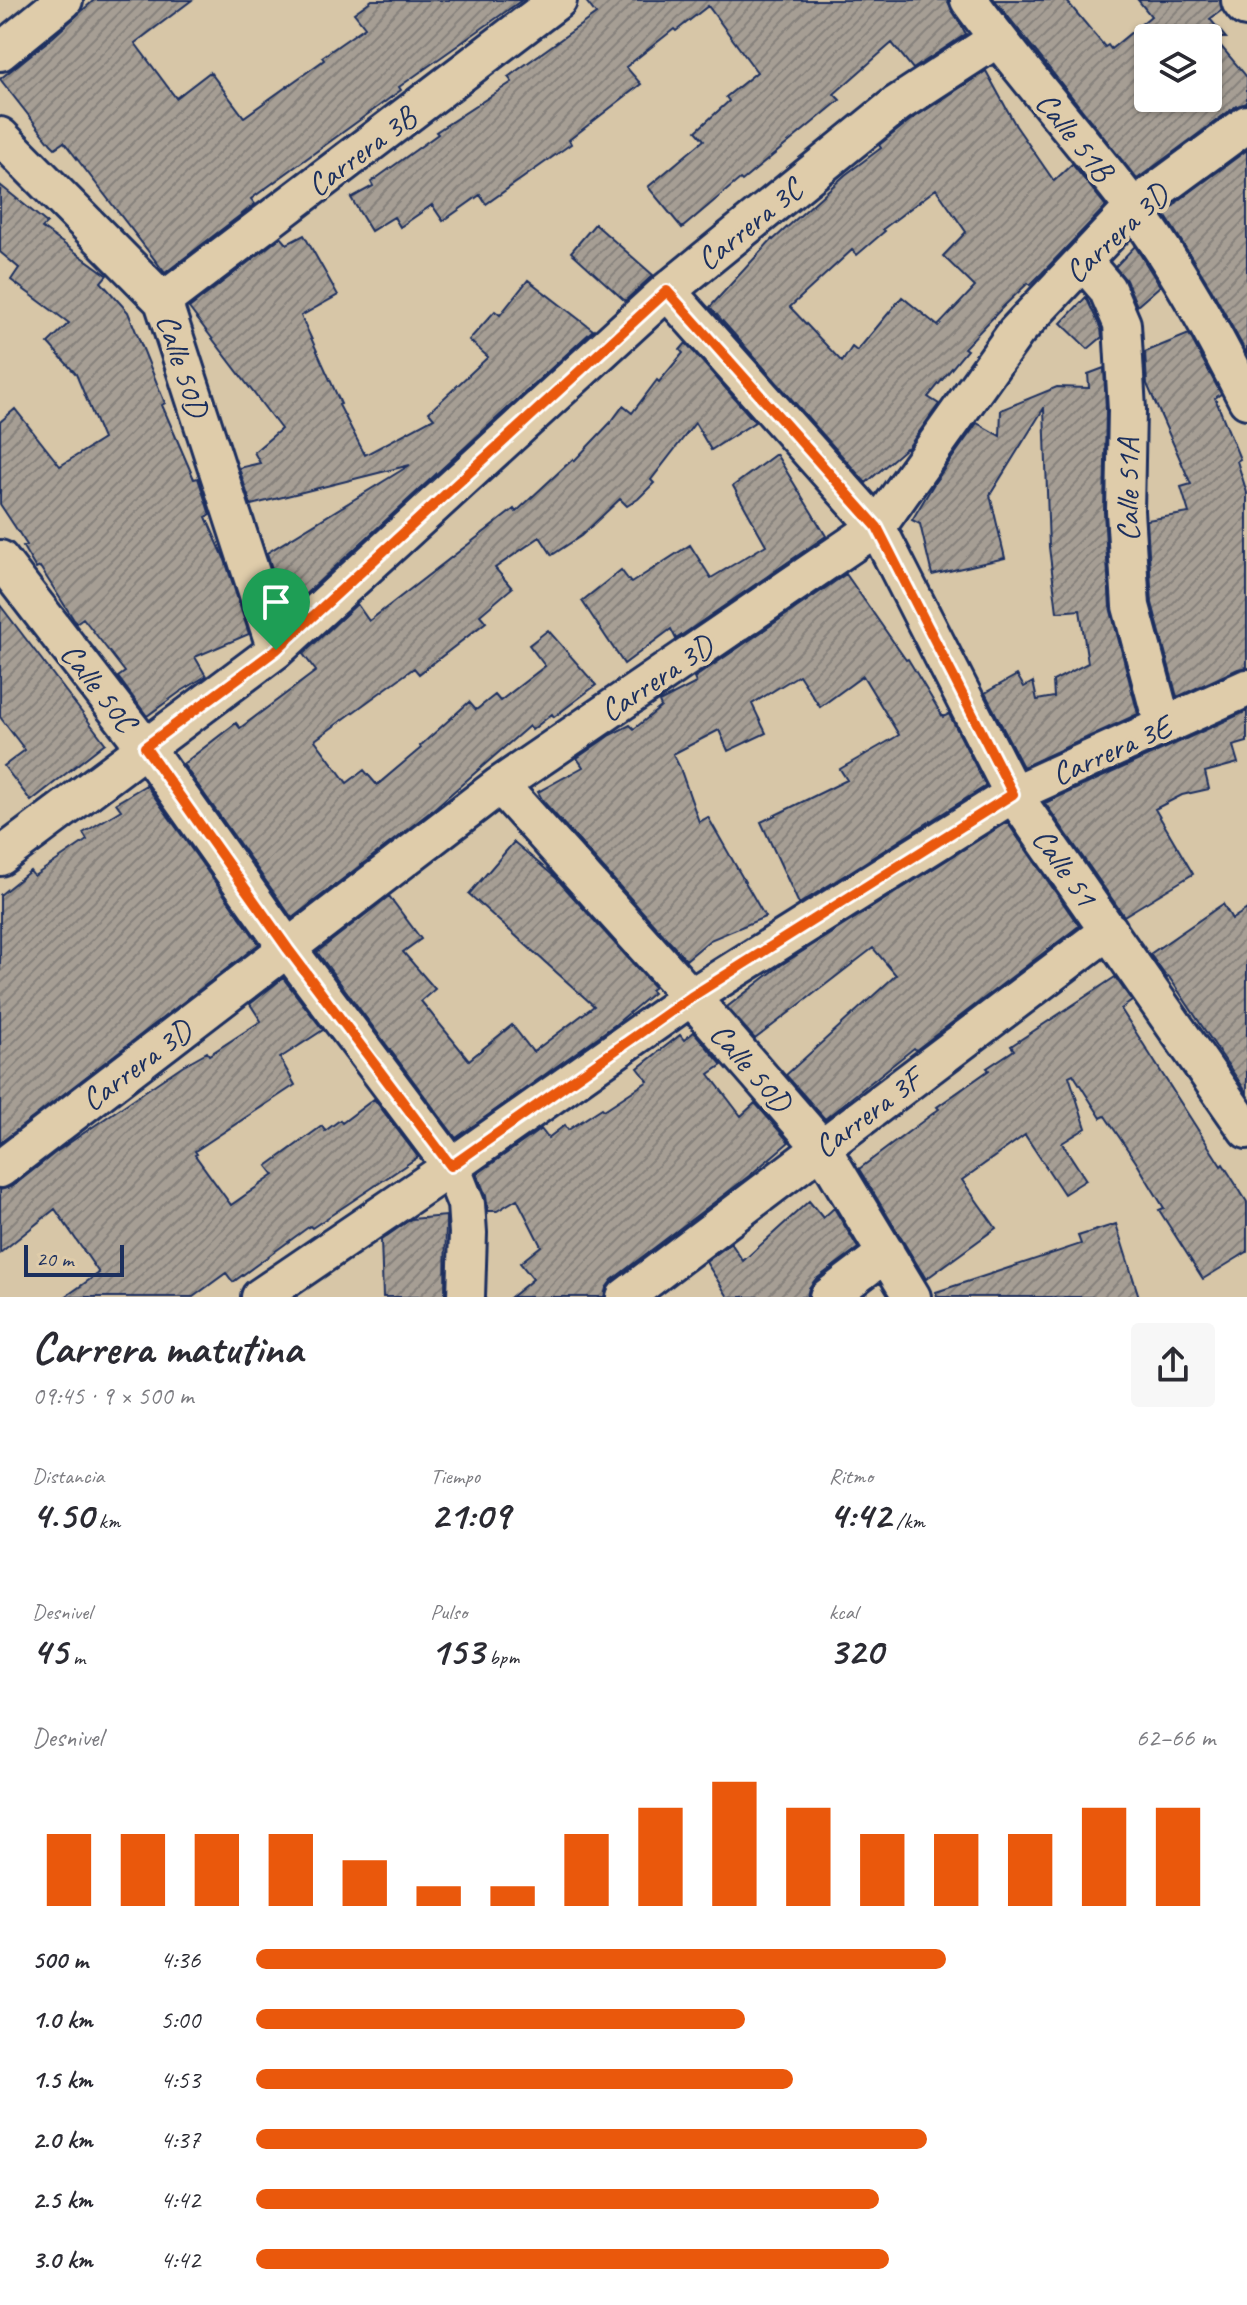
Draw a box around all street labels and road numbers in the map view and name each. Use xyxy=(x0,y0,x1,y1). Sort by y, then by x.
street label: Calle 51B xyxy=(1026,83,1125,191)
street label: Carrera 3B xyxy=(299,96,426,206)
street label: Carrera 3C xyxy=(688,167,813,279)
street label: Carrera 3D xyxy=(1056,173,1179,292)
street label: Calle 50D xyxy=(147,309,219,424)
street label: Calle 51A xyxy=(1107,437,1148,541)
street label: Carrera 3D xyxy=(592,624,723,731)
street label: Calle 50C xyxy=(51,635,148,742)
street label: Carrera 3E xyxy=(1045,704,1181,795)
street label: Calle 51 xyxy=(1023,820,1107,916)
street label: Carrera 3D xyxy=(73,1009,202,1120)
street label: Calle 50D xyxy=(701,1014,802,1122)
street label: Carrera 3F xyxy=(806,1056,934,1167)

